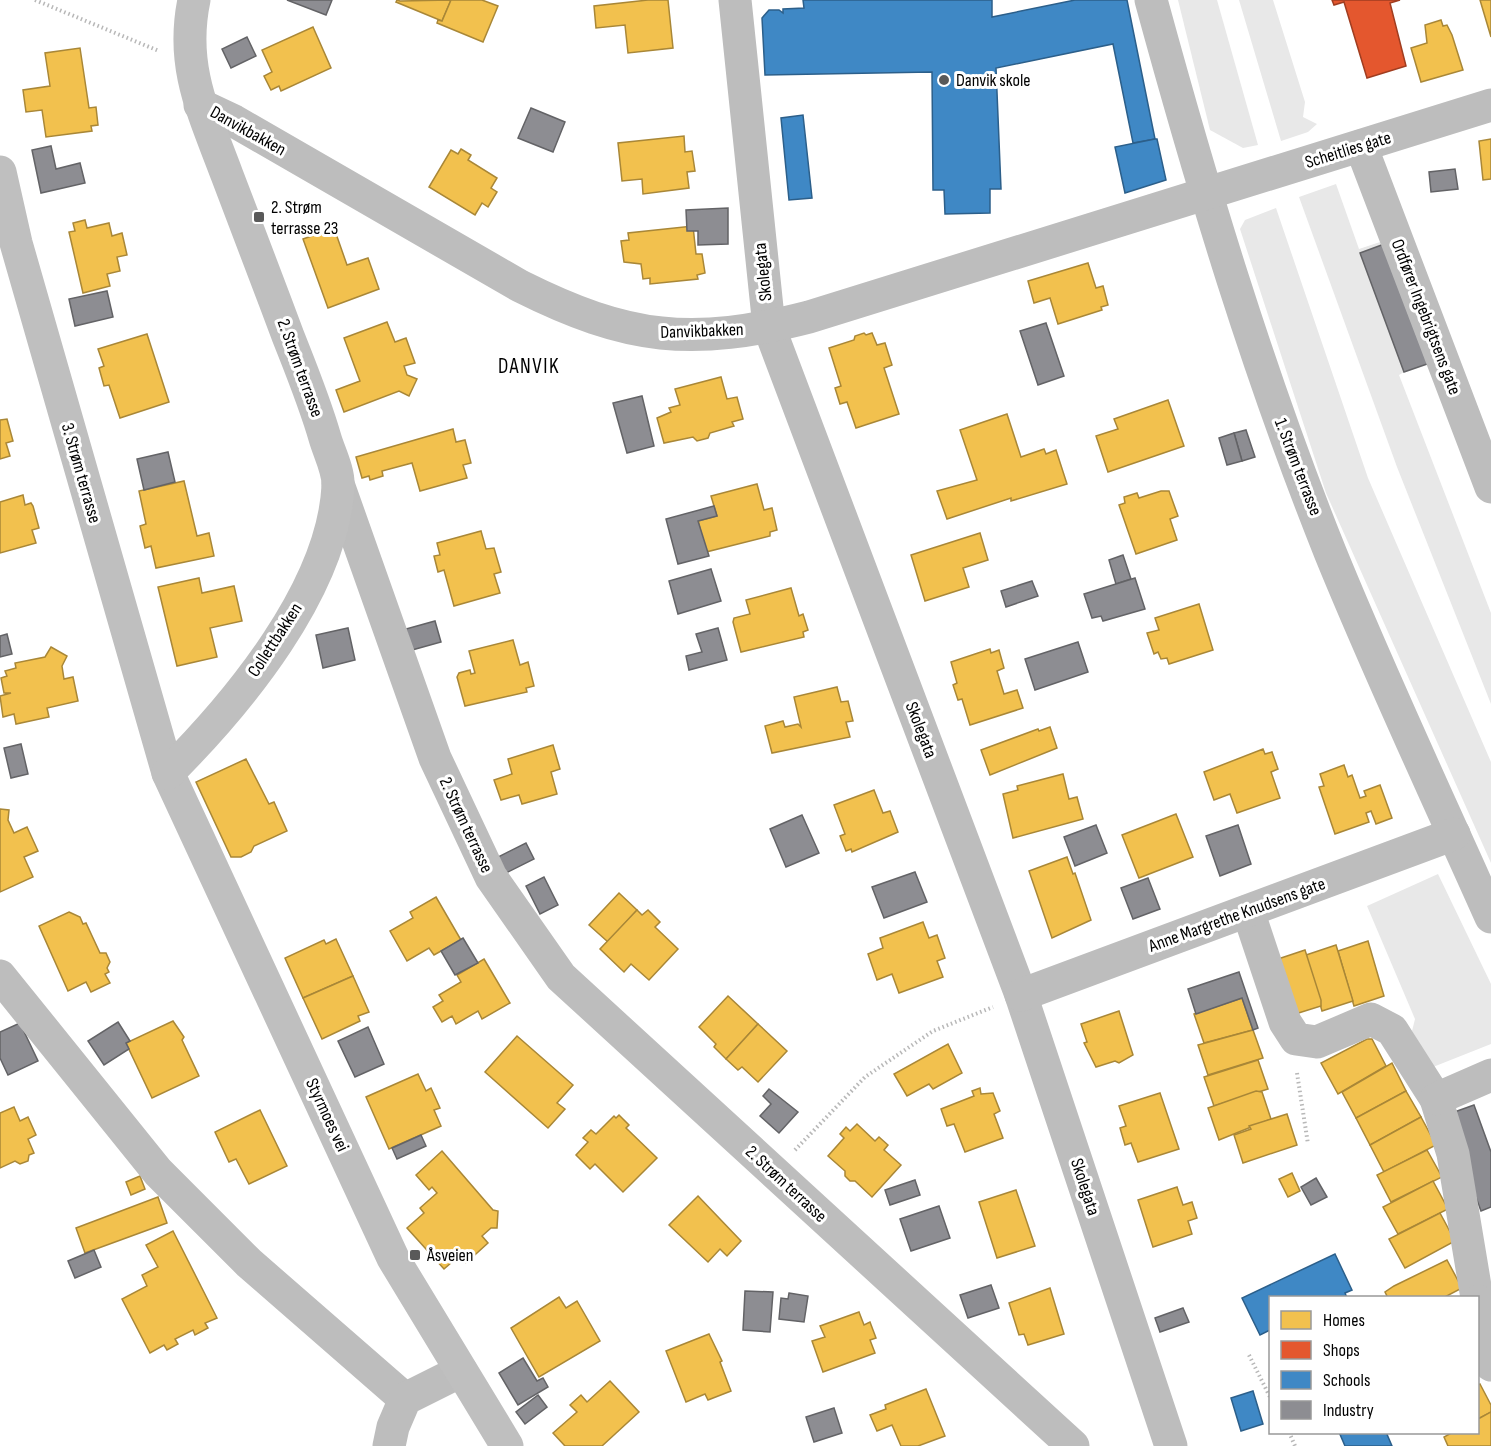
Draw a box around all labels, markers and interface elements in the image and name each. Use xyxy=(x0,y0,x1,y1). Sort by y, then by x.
place label: Danvik skole xyxy=(956,70,1030,91)
marker: Danvik skole xyxy=(937,73,951,87)
street label: Danvikbakken xyxy=(206,102,290,160)
street label: Scheitlies gate xyxy=(1302,127,1394,173)
place label: 2. Strøm terrasse 23 xyxy=(271,197,338,239)
marker: 2. Strøm terrasse 23 xyxy=(252,210,266,224)
street label: Ordfører Ingebrigtsens gate xyxy=(1387,236,1465,398)
street label: Skolegata xyxy=(749,242,777,302)
street label: 2. Strøm terrasse xyxy=(273,316,327,420)
street label: Danvikbakken xyxy=(660,319,744,343)
district label: DANVIK xyxy=(498,354,560,379)
street label: 1. Strøm terrasse xyxy=(1270,415,1326,519)
street label: 3. Strøm terrasse xyxy=(57,421,105,525)
street label: Collettbakken xyxy=(243,599,307,681)
street label: Skolegata xyxy=(901,699,941,761)
street label: 2. Strøm terrasse xyxy=(435,774,497,876)
street label: Anne Margrethe Knudsens gate xyxy=(1145,873,1328,957)
street label: Styrmoes vei xyxy=(301,1075,353,1155)
street label: 2. Strøm terrasse xyxy=(741,1141,831,1227)
street label: Skolegata xyxy=(1066,1156,1104,1218)
place label: Åsveien xyxy=(426,1245,474,1266)
marker: Åsveien xyxy=(408,1248,422,1262)
legend xyxy=(1269,1296,1479,1434)
text: Homes xyxy=(1323,1310,1365,1331)
text: Shops xyxy=(1323,1340,1360,1361)
text: Schools xyxy=(1323,1370,1370,1391)
text: Industry xyxy=(1323,1400,1374,1421)

